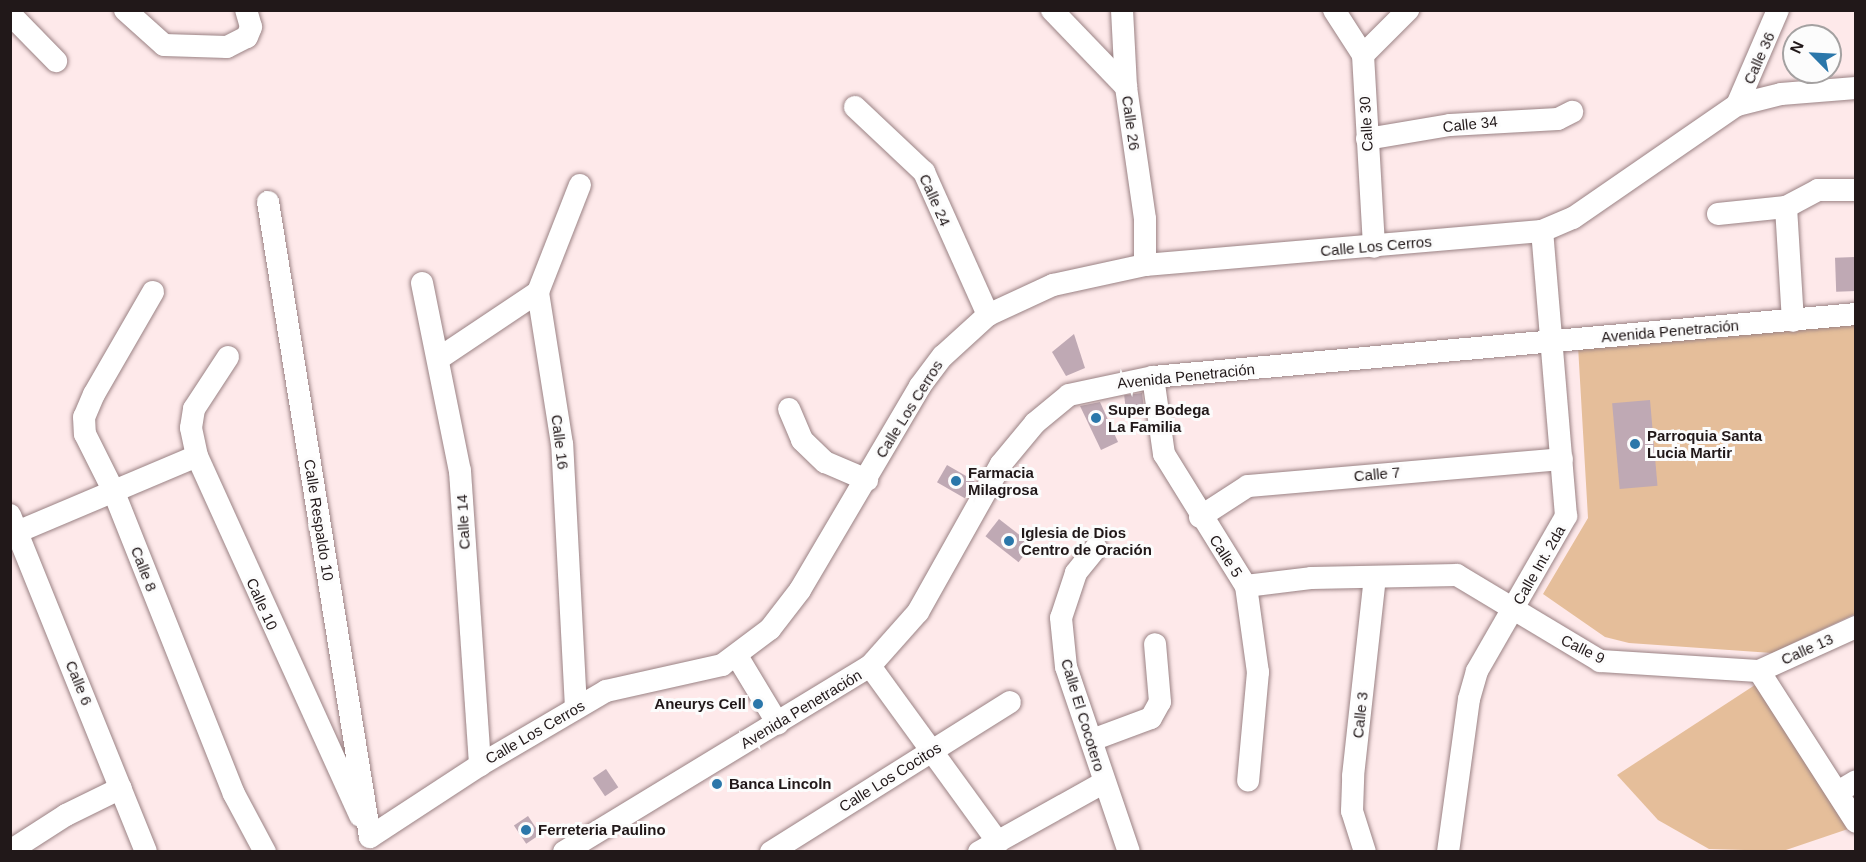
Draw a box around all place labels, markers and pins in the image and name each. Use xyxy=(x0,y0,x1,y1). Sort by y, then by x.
place label: Super Bodega La Familia xyxy=(1108,400,1210,435)
marker: Super Bodega La Familia xyxy=(1089,411,1103,425)
place label: Parroquia Santa Lucia Martir xyxy=(1647,426,1762,461)
marker: Parroquia Santa Lucia Martir xyxy=(1628,437,1642,451)
place label: Farmacia Milagrosa xyxy=(968,463,1038,498)
marker: Farmacia Milagrosa xyxy=(949,474,963,488)
place label: Iglesia de Dios Centro de Oración xyxy=(1021,523,1152,558)
marker: Iglesia de Dios Centro de Oración xyxy=(1002,534,1016,548)
place label: Aneurys Cell xyxy=(654,695,746,713)
marker: Aneurys Cell xyxy=(751,697,765,711)
place label: Banca Lincoln xyxy=(729,775,832,793)
marker: Banca Lincoln xyxy=(710,777,724,791)
place label: Ferreteria Paulino xyxy=(538,821,666,839)
marker: Ferreteria Paulino xyxy=(519,823,533,837)

